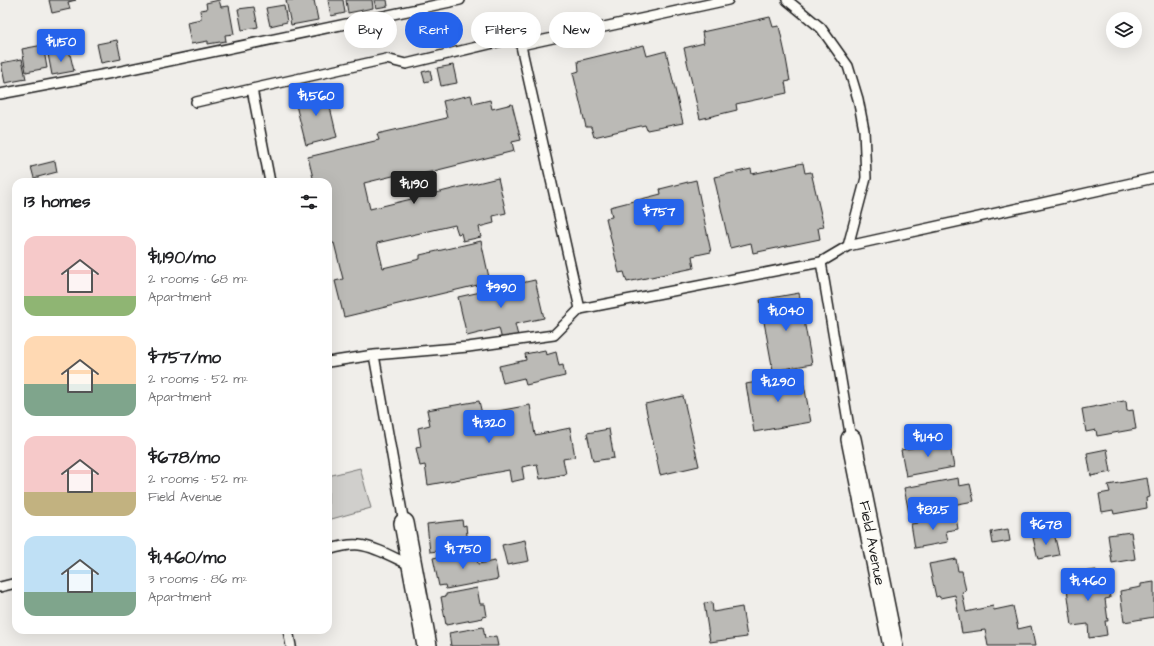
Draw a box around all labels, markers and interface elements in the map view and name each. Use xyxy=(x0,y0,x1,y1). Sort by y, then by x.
chip: Buy xyxy=(344,12,397,48)
chip: Rent xyxy=(405,12,463,48)
chip: Filters xyxy=(471,12,541,48)
chip: New xyxy=(549,12,605,48)
map controls xyxy=(1106,12,1142,48)
button: layers xyxy=(1106,12,1142,48)
pin: $1,150 xyxy=(28,29,94,63)
text: $1,150 xyxy=(46,33,76,51)
pin: $1,560 xyxy=(283,83,349,117)
text: $1,560 xyxy=(298,87,334,105)
pin: $1,190 xyxy=(381,171,447,205)
text: $1,190 xyxy=(400,175,428,193)
text: 13 homes xyxy=(24,190,91,214)
icon: filters xyxy=(298,191,320,213)
pin: $757 xyxy=(635,199,683,233)
text: $757 xyxy=(643,203,675,221)
text: $1,190/mo xyxy=(148,246,216,270)
icon: home xyxy=(56,252,104,300)
text: 2 rooms · 68 m² xyxy=(148,270,248,288)
pin: $990 xyxy=(477,275,525,309)
text: $990 xyxy=(486,279,516,297)
text: Apartment xyxy=(148,288,212,306)
pin: $1,040 xyxy=(753,298,819,332)
text: $1,040 xyxy=(768,302,804,320)
text: $757/mo xyxy=(148,346,221,370)
icon: home xyxy=(56,352,104,400)
pin: $1,290 xyxy=(745,369,811,403)
text: 2 rooms · 52 m² xyxy=(148,370,248,388)
text: $1,290 xyxy=(761,373,795,391)
text: Apartment xyxy=(148,388,212,406)
pin: $1,320 xyxy=(456,410,522,444)
text: $1,320 xyxy=(472,414,506,432)
pin: $1,140 xyxy=(895,424,961,458)
text: $1,140 xyxy=(913,428,943,446)
text: $678/mo xyxy=(148,446,220,470)
icon: home xyxy=(56,452,104,500)
text: 2 rooms · 52 m² xyxy=(148,470,248,488)
text: Field Avenue xyxy=(148,488,222,506)
pin: $825 xyxy=(909,497,957,531)
street label: Field Avenue xyxy=(854,499,890,587)
text: $825 xyxy=(917,501,949,519)
pin: $678 xyxy=(1022,512,1070,546)
text: $678 xyxy=(1030,516,1062,534)
pin: $1,750 xyxy=(430,536,496,570)
text: $1,750 xyxy=(445,540,481,558)
text: $1,460/mo xyxy=(148,546,226,570)
icon: home xyxy=(56,552,104,600)
pin: $1,460 xyxy=(1055,568,1121,602)
text: 3 rooms · 86 m² xyxy=(148,570,247,588)
text: $1,460 xyxy=(1070,572,1106,590)
text: Apartment xyxy=(148,588,212,606)

